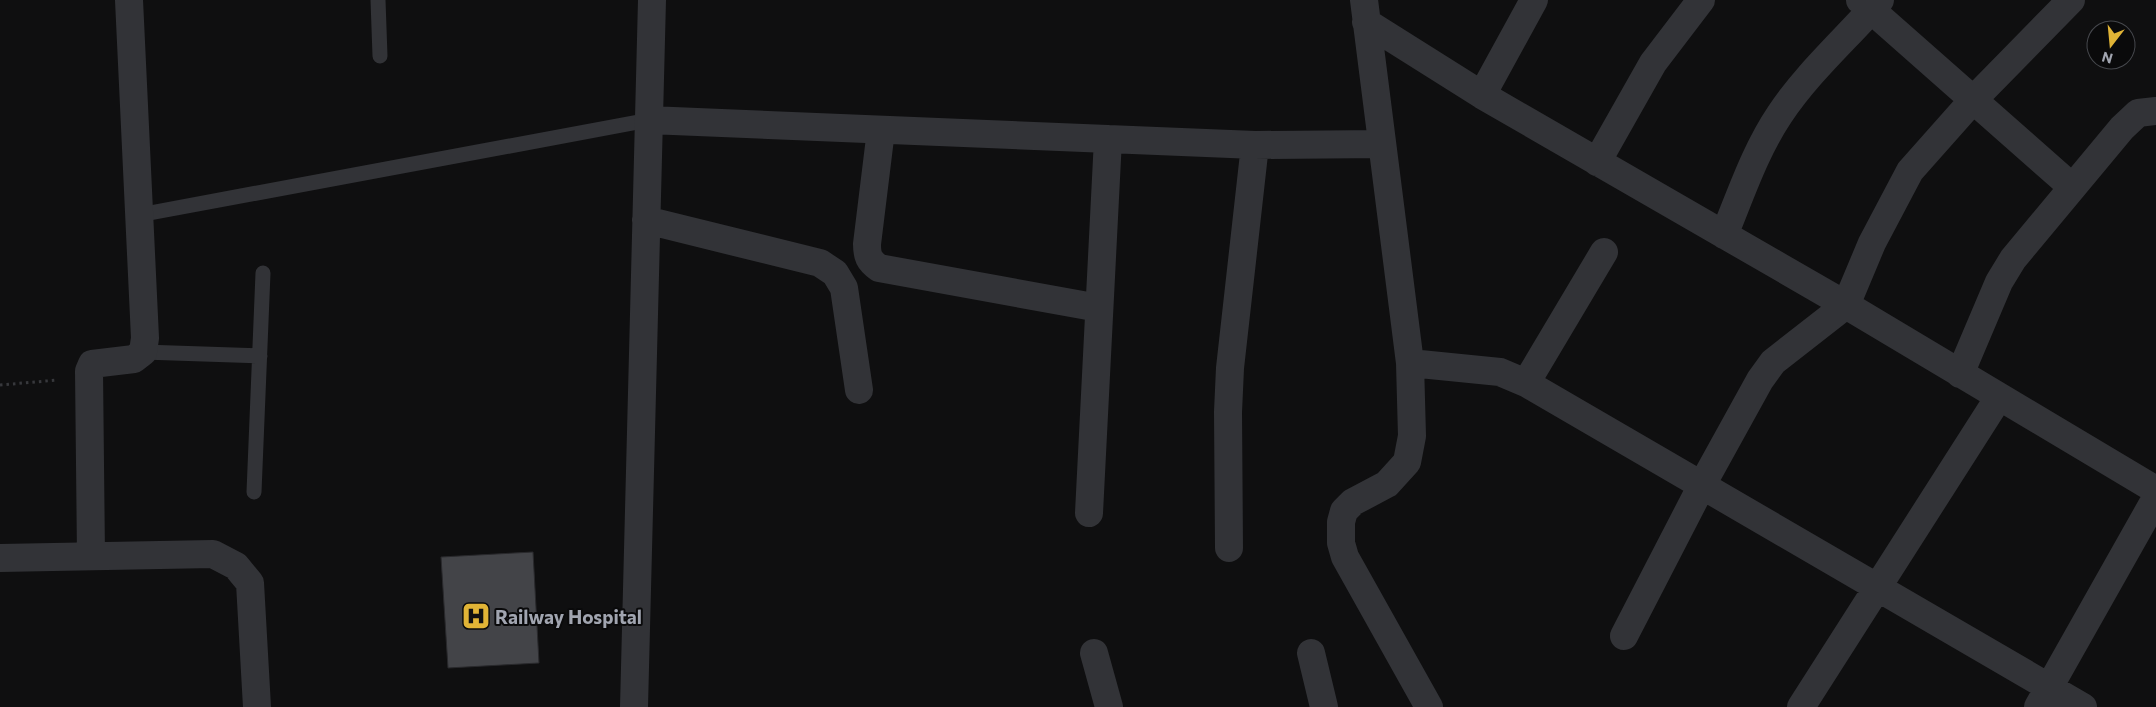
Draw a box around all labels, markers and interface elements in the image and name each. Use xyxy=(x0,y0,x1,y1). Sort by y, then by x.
north arrow xyxy=(2086,20,2136,70)
text: N xyxy=(2100,48,2115,68)
hospital icon: Railway Hospital xyxy=(461,601,491,631)
place label: Railway Hospital xyxy=(495,605,642,628)

